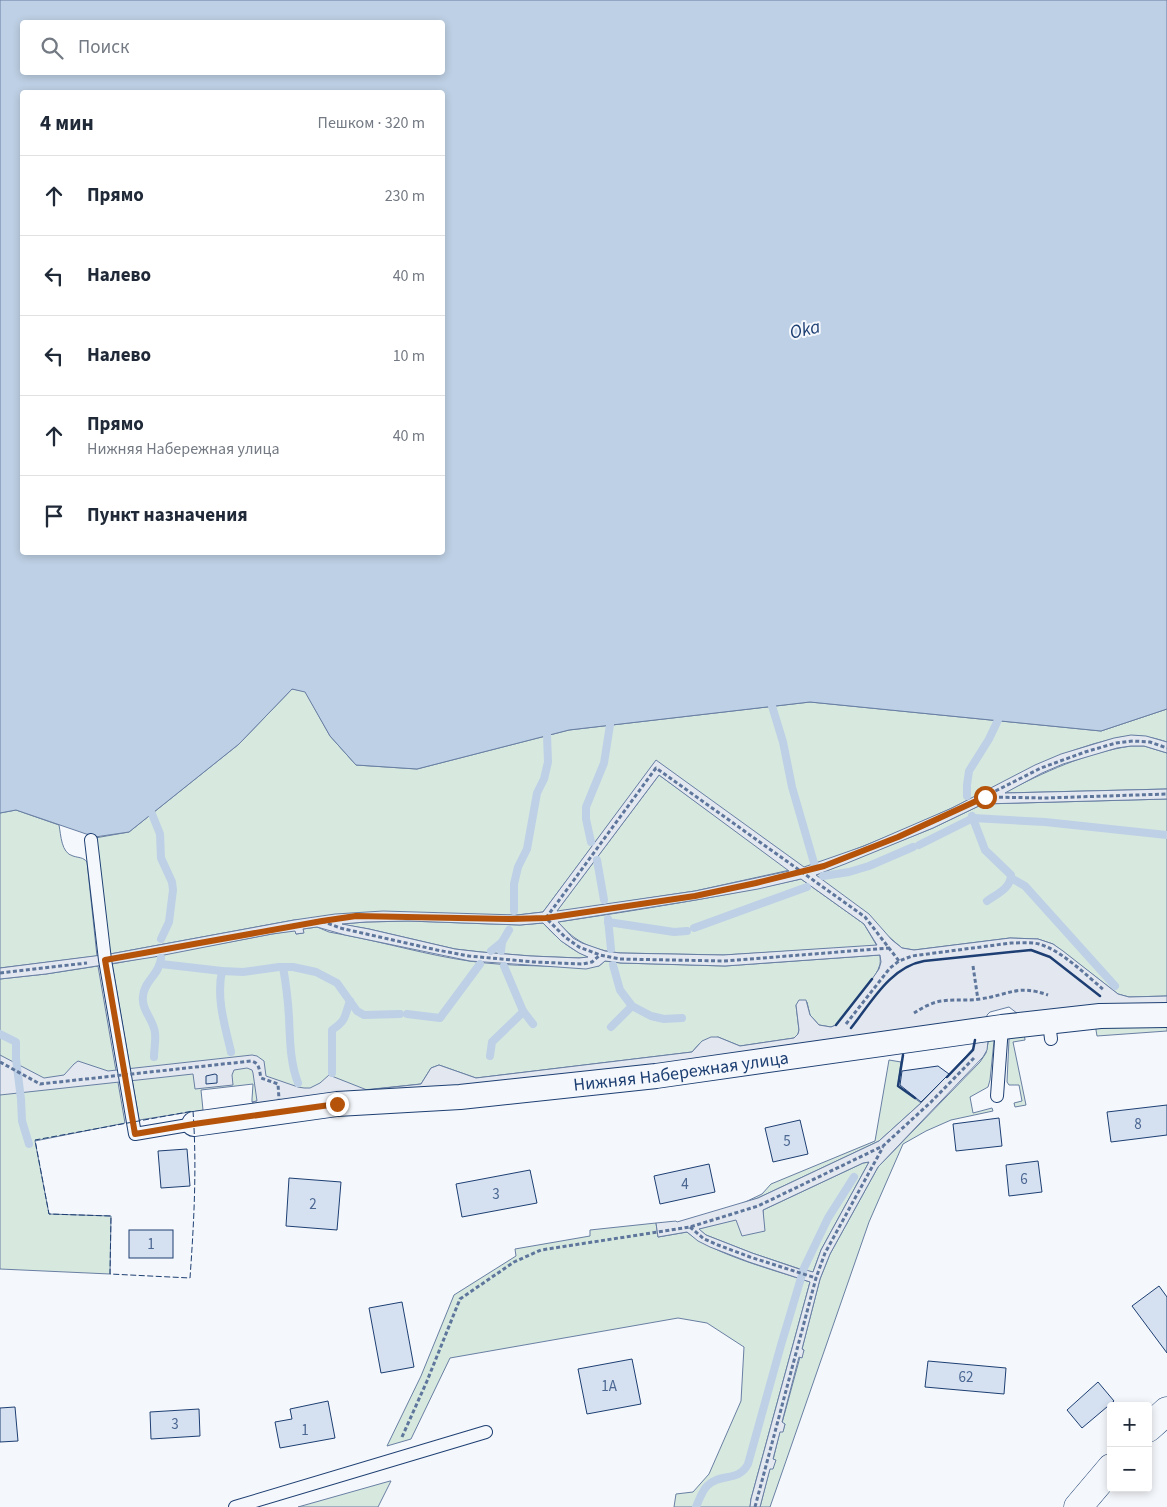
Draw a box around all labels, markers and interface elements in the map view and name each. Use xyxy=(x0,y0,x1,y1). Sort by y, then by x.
search box xyxy=(20,20,445,75)
icon: search xyxy=(38,34,66,62)
text: Поиск xyxy=(78,34,129,61)
text: 4 мин xyxy=(40,108,94,138)
text: Пешком · 320 m xyxy=(318,112,425,134)
icon: ahead xyxy=(40,182,68,210)
text: Прямо xyxy=(87,182,144,209)
text: 230 m xyxy=(385,185,425,207)
icon: left xyxy=(40,262,68,290)
text: Налево xyxy=(87,262,151,289)
text: 40 m xyxy=(393,265,425,287)
water label: Oka xyxy=(787,313,823,347)
icon: left xyxy=(40,342,68,370)
text: Налево xyxy=(87,342,151,369)
text: 10 m xyxy=(393,345,425,367)
text: Прямо xyxy=(87,411,144,438)
icon: ahead xyxy=(40,422,68,450)
text: 40 m xyxy=(393,425,425,447)
text: Нижняя Набережная улица xyxy=(87,438,280,460)
icon: arrive xyxy=(40,502,68,530)
text: Пункт назначения xyxy=(87,502,248,529)
route start xyxy=(974,786,997,809)
street label: Нижняя Набережная улица xyxy=(572,1045,790,1097)
route end xyxy=(326,1093,349,1116)
house number: 8 xyxy=(1134,1114,1142,1135)
house number: 5 xyxy=(783,1131,791,1152)
house number: 6 xyxy=(1020,1169,1028,1190)
house number: 4 xyxy=(681,1174,689,1195)
house number: 3 xyxy=(492,1184,500,1205)
house number: 2 xyxy=(309,1194,317,1215)
house number: 1 xyxy=(147,1234,155,1255)
house number: 62 xyxy=(959,1367,973,1388)
house number: 1А xyxy=(601,1376,618,1397)
map controls xyxy=(1107,1402,1152,1492)
button: + xyxy=(1107,1402,1152,1447)
house number: 3 xyxy=(171,1414,179,1435)
house number: 1 xyxy=(301,1420,309,1441)
button: − xyxy=(1107,1447,1152,1492)

